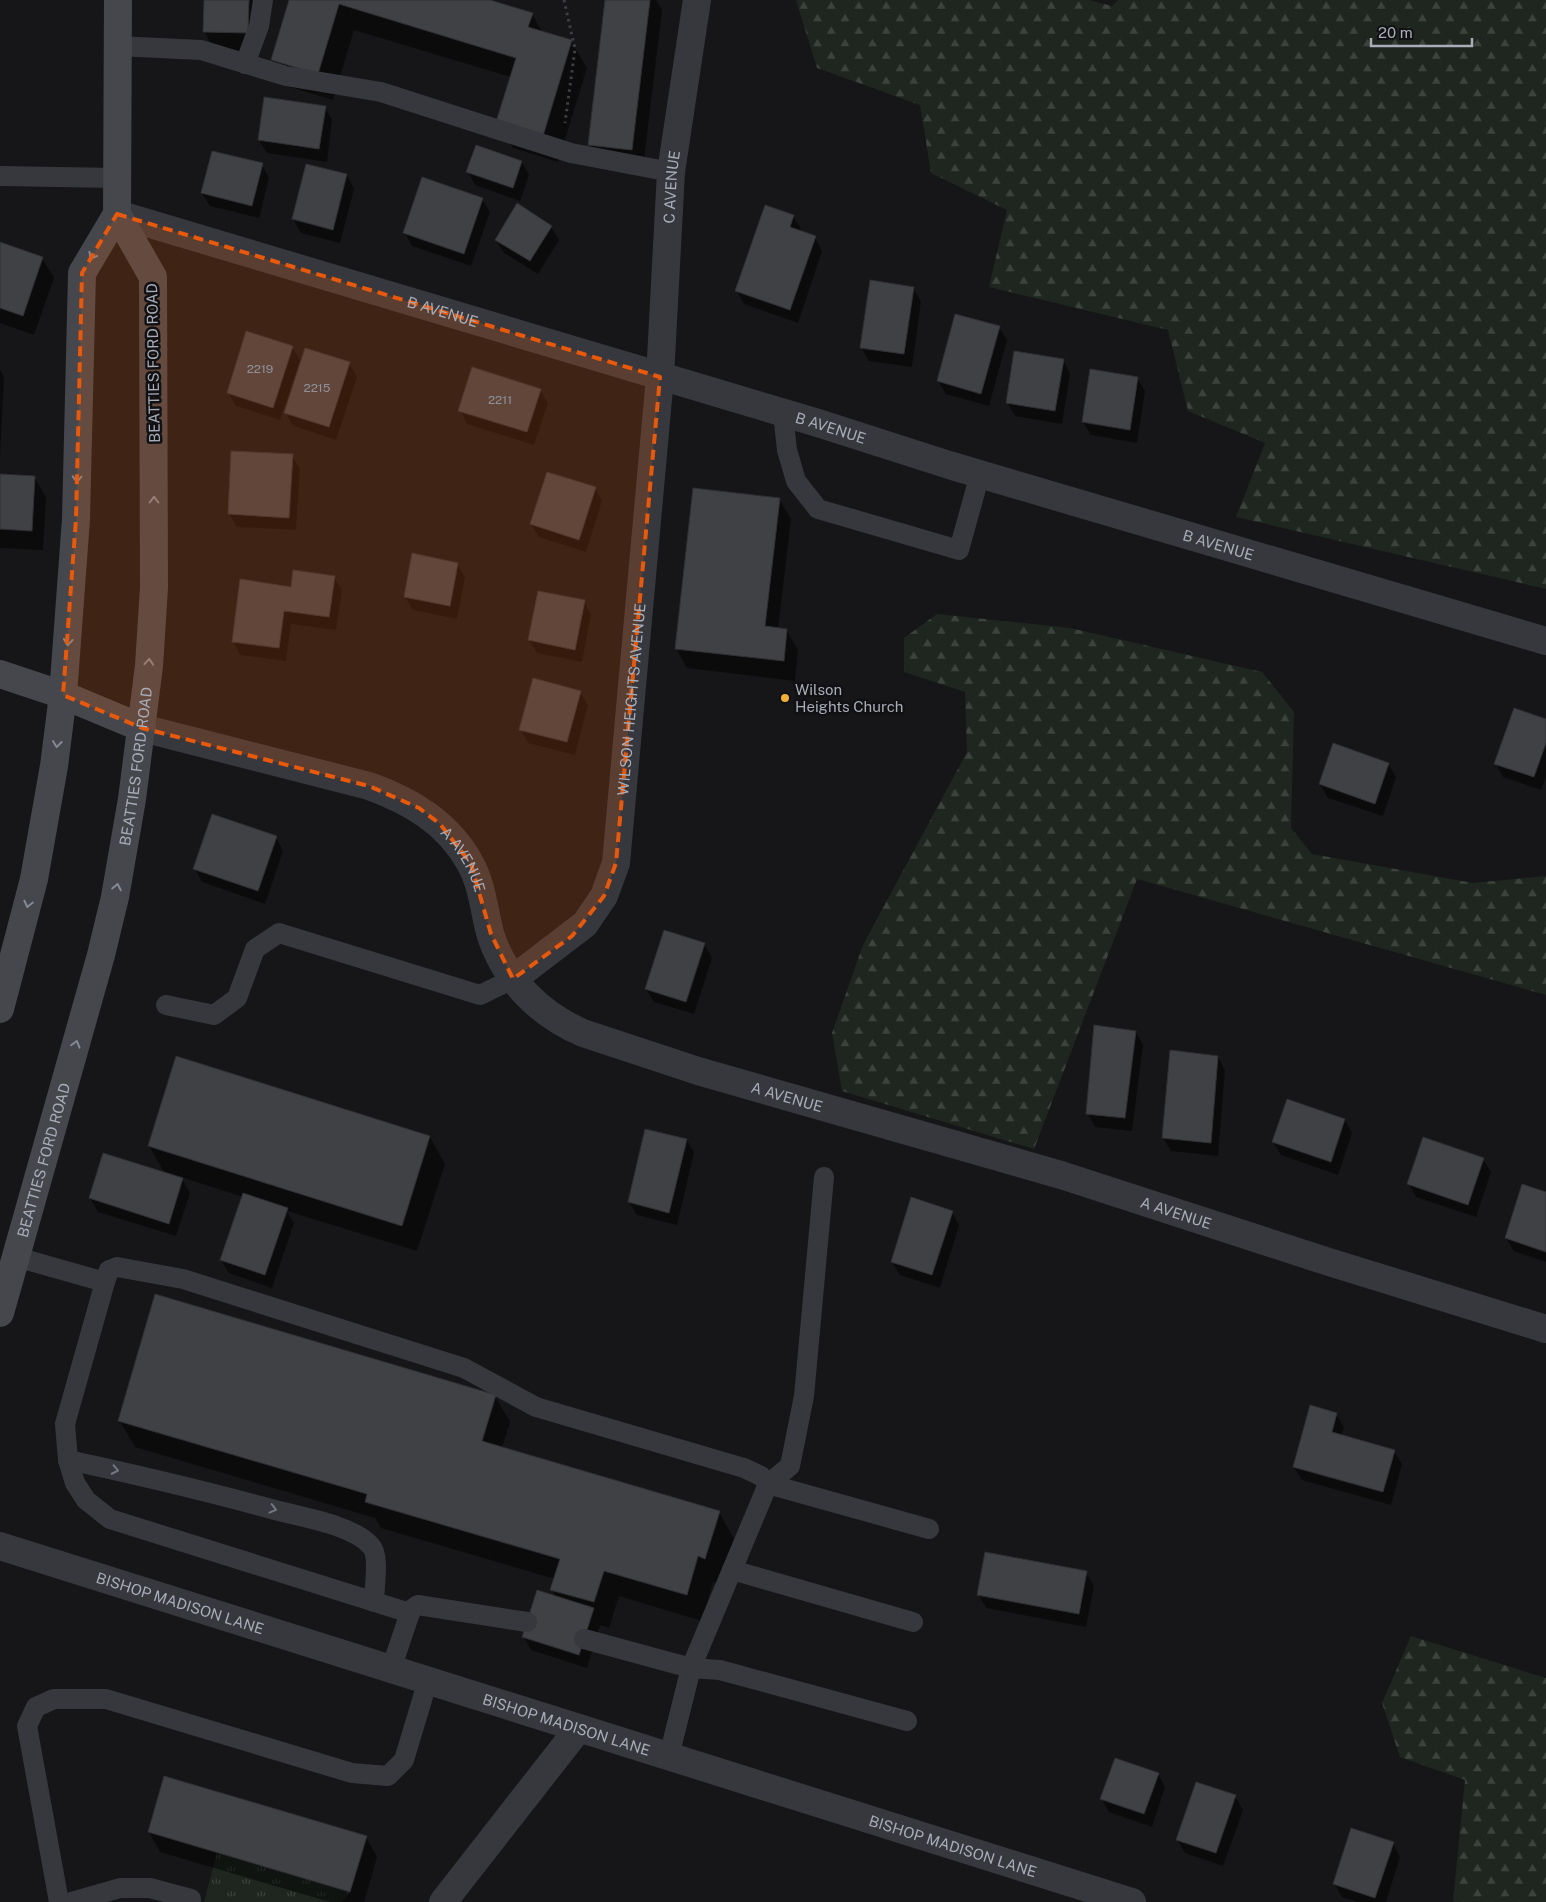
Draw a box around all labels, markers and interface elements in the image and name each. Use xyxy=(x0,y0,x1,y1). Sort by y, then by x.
scale bar xyxy=(1371,15,1472,47)
text: 20 m xyxy=(1378,24,1413,41)
street label: C AVENUE xyxy=(660,149,683,224)
one-way arrow xyxy=(88,250,98,259)
street label: BEATTIES FORD ROAD xyxy=(143,283,163,443)
street label: B AVENUE xyxy=(405,293,480,330)
house number: 2219 xyxy=(247,362,273,376)
house number: 2215 xyxy=(304,381,331,395)
house number: 2211 xyxy=(488,393,512,407)
street label: B AVENUE xyxy=(793,408,868,446)
one-way arrow xyxy=(71,476,82,484)
one-way arrow xyxy=(149,495,159,503)
street label: B AVENUE xyxy=(1181,526,1256,563)
street label: WILSON HEIGHTS AVENUE xyxy=(614,602,648,796)
one-way arrow xyxy=(63,638,74,646)
one-way arrow xyxy=(143,658,154,666)
place label: Wilson Heights Church xyxy=(795,681,903,715)
street label: BEATTIES FORD ROAD xyxy=(116,686,155,847)
marker: Wilson Heights Church xyxy=(779,692,791,704)
one-way arrow xyxy=(52,740,63,748)
street label: A AVENUE xyxy=(438,823,489,894)
one-way arrow xyxy=(111,882,121,891)
one-way arrow xyxy=(23,899,34,908)
one-way arrow xyxy=(70,1040,80,1049)
street label: A AVENUE xyxy=(749,1078,825,1115)
street label: BEATTIES FORD ROAD xyxy=(13,1081,73,1239)
street label: A AVENUE xyxy=(1138,1193,1214,1232)
one-way arrow xyxy=(111,1464,120,1475)
one-way arrow xyxy=(269,1504,277,1514)
street label: BISHOP MADISON LANE xyxy=(94,1568,266,1637)
street label: BISHOP MADISON LANE xyxy=(481,1690,653,1759)
street label: BISHOP MADISON LANE xyxy=(867,1811,1039,1880)

